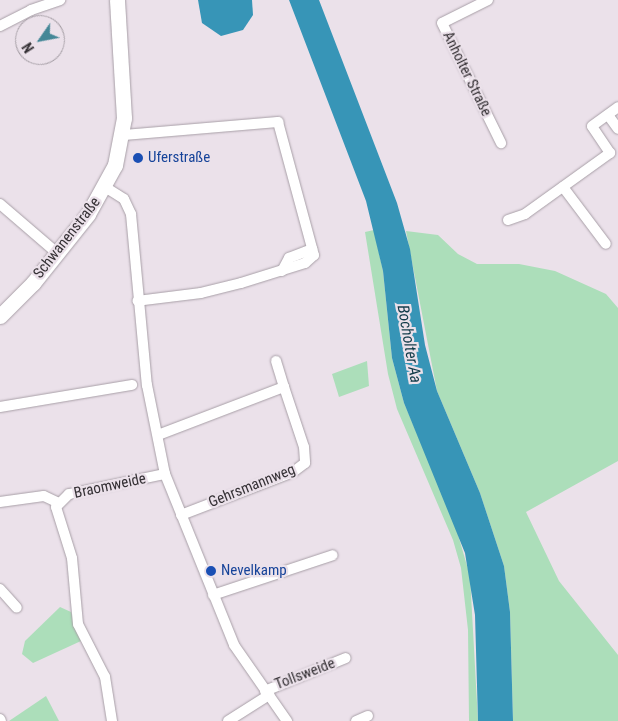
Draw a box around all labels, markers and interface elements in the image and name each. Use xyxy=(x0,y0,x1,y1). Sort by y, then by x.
north arrow xyxy=(15,15,65,65)
street label: Anholter Straße xyxy=(439,29,495,119)
text: N xyxy=(19,40,37,56)
place label: Uferstraße xyxy=(148,149,210,167)
marker: Uferstraße xyxy=(132,152,144,164)
street label: Schwanenstraße xyxy=(30,194,104,282)
water label: Bocholter Aa xyxy=(393,303,425,385)
street label: Gehrsmannweg xyxy=(206,460,298,512)
street label: Braomweide xyxy=(72,470,148,502)
place label: Nevelkamp xyxy=(221,562,287,580)
marker: Nevelkamp xyxy=(205,565,217,577)
street label: Tollsweide xyxy=(272,654,338,694)

